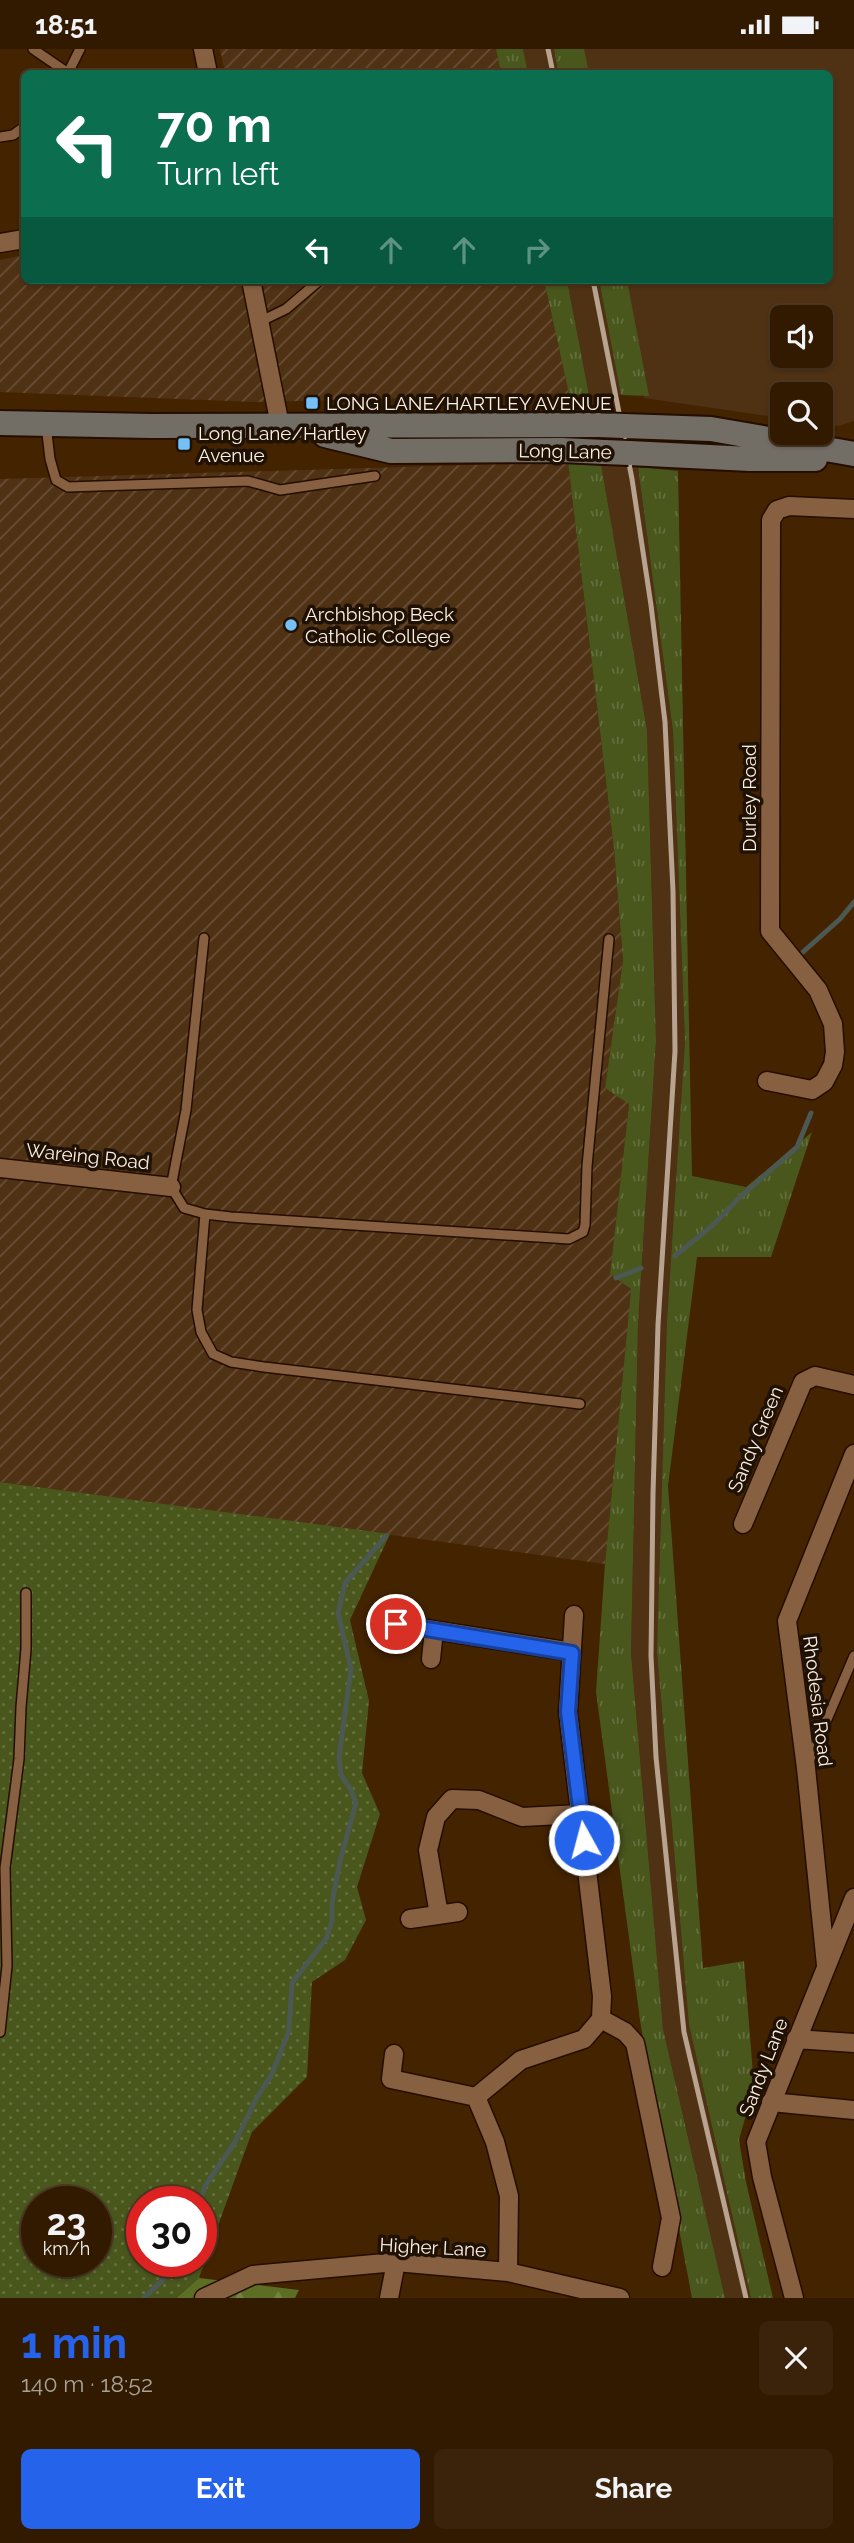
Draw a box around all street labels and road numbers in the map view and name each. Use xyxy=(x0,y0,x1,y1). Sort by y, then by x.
street label: Long Lane xyxy=(518,439,612,463)
street label: Durley Road xyxy=(738,744,760,852)
street label: Wareing Road xyxy=(25,1139,151,1173)
street label: Sandy Green xyxy=(723,1383,787,1495)
street label: Rhodesia Road xyxy=(799,1634,837,1768)
street label: Sandy Lane xyxy=(734,2015,792,2119)
street label: Higher Lane xyxy=(379,2233,487,2261)

